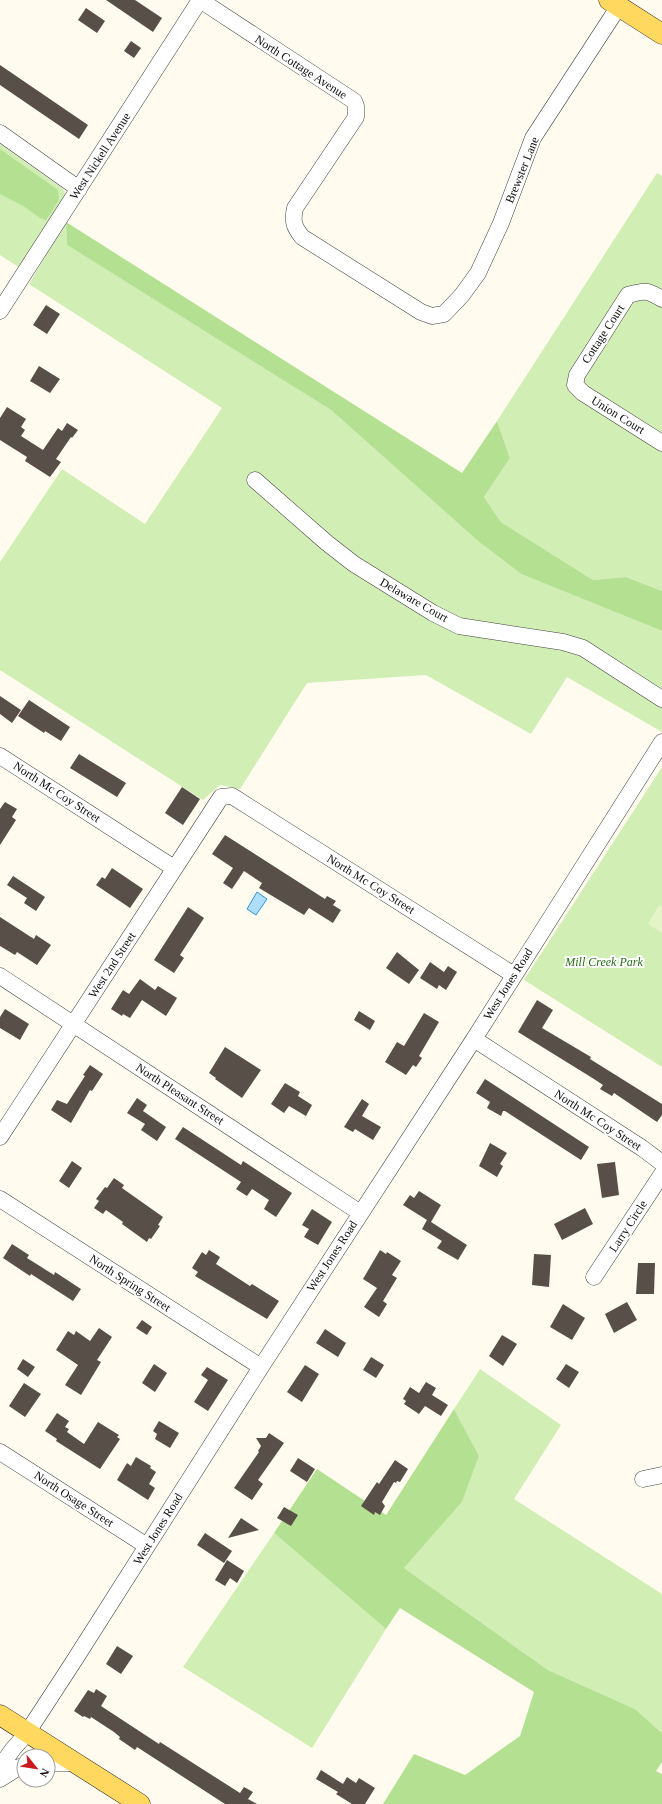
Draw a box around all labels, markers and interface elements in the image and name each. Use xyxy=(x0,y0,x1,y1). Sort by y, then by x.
street label: North Cottage Avenue xyxy=(252,32,350,102)
street label: West Nickell Avenue xyxy=(67,110,133,202)
street label: Brewster Lane xyxy=(502,135,542,205)
street label: Cottage Court xyxy=(579,301,628,366)
street label: Union Court xyxy=(589,393,648,437)
street label: Delaware Court xyxy=(377,575,451,625)
street label: North Mc Coy Street xyxy=(11,759,104,826)
street label: North Mc Coy Street xyxy=(324,851,418,917)
street label: West 2nd Street xyxy=(86,929,139,1001)
street label: West Jones Road xyxy=(480,946,536,1022)
park label: Mill Creek Park xyxy=(564,955,643,969)
street label: North Pleasant Street xyxy=(133,1060,227,1128)
street label: North Mc Coy Street xyxy=(552,1087,645,1154)
street label: Larry Circle xyxy=(606,1197,650,1255)
street label: West Jones Road xyxy=(304,1218,360,1294)
street label: North Spring Street xyxy=(87,1252,174,1315)
street label: North Osage Street xyxy=(32,1468,117,1530)
street label: West Jones Road xyxy=(130,1491,186,1567)
north arrow xyxy=(16,1748,56,1788)
text: N xyxy=(37,1767,52,1779)

